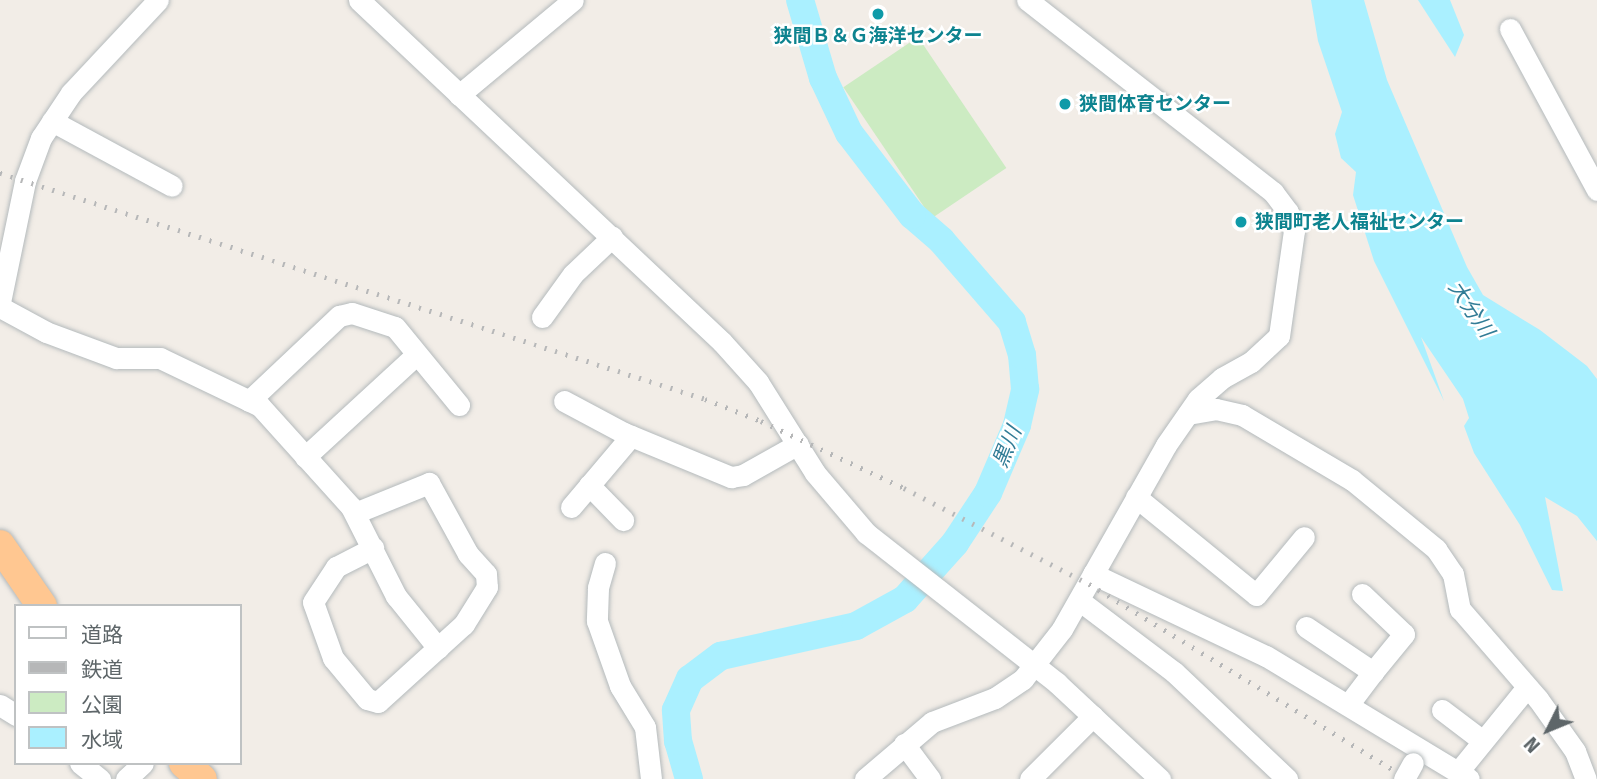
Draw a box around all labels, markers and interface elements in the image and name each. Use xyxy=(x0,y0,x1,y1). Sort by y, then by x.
marker: 狭間Ｂ＆Ｇ海洋センター xyxy=(870,6,886,22)
place label: 狭間Ｂ＆Ｇ海洋センター xyxy=(774,25,982,47)
place label: 狭間体育センター xyxy=(1079,93,1231,115)
marker: 狭間体育センター xyxy=(1057,96,1073,112)
place label: 狭間町老人福祉センター xyxy=(1255,211,1464,233)
marker: 狭間町老人福祉センター xyxy=(1233,214,1249,230)
water label: 大分川 xyxy=(1443,276,1499,342)
water label: 黒川 xyxy=(987,423,1027,471)
legend xyxy=(14,604,242,765)
text: 道路 xyxy=(81,622,123,648)
text: 鉄道 xyxy=(81,657,123,683)
text: 公園 xyxy=(81,692,123,718)
north arrow xyxy=(1513,695,1583,765)
text: 水域 xyxy=(81,727,123,753)
text: N xyxy=(1520,732,1545,757)

